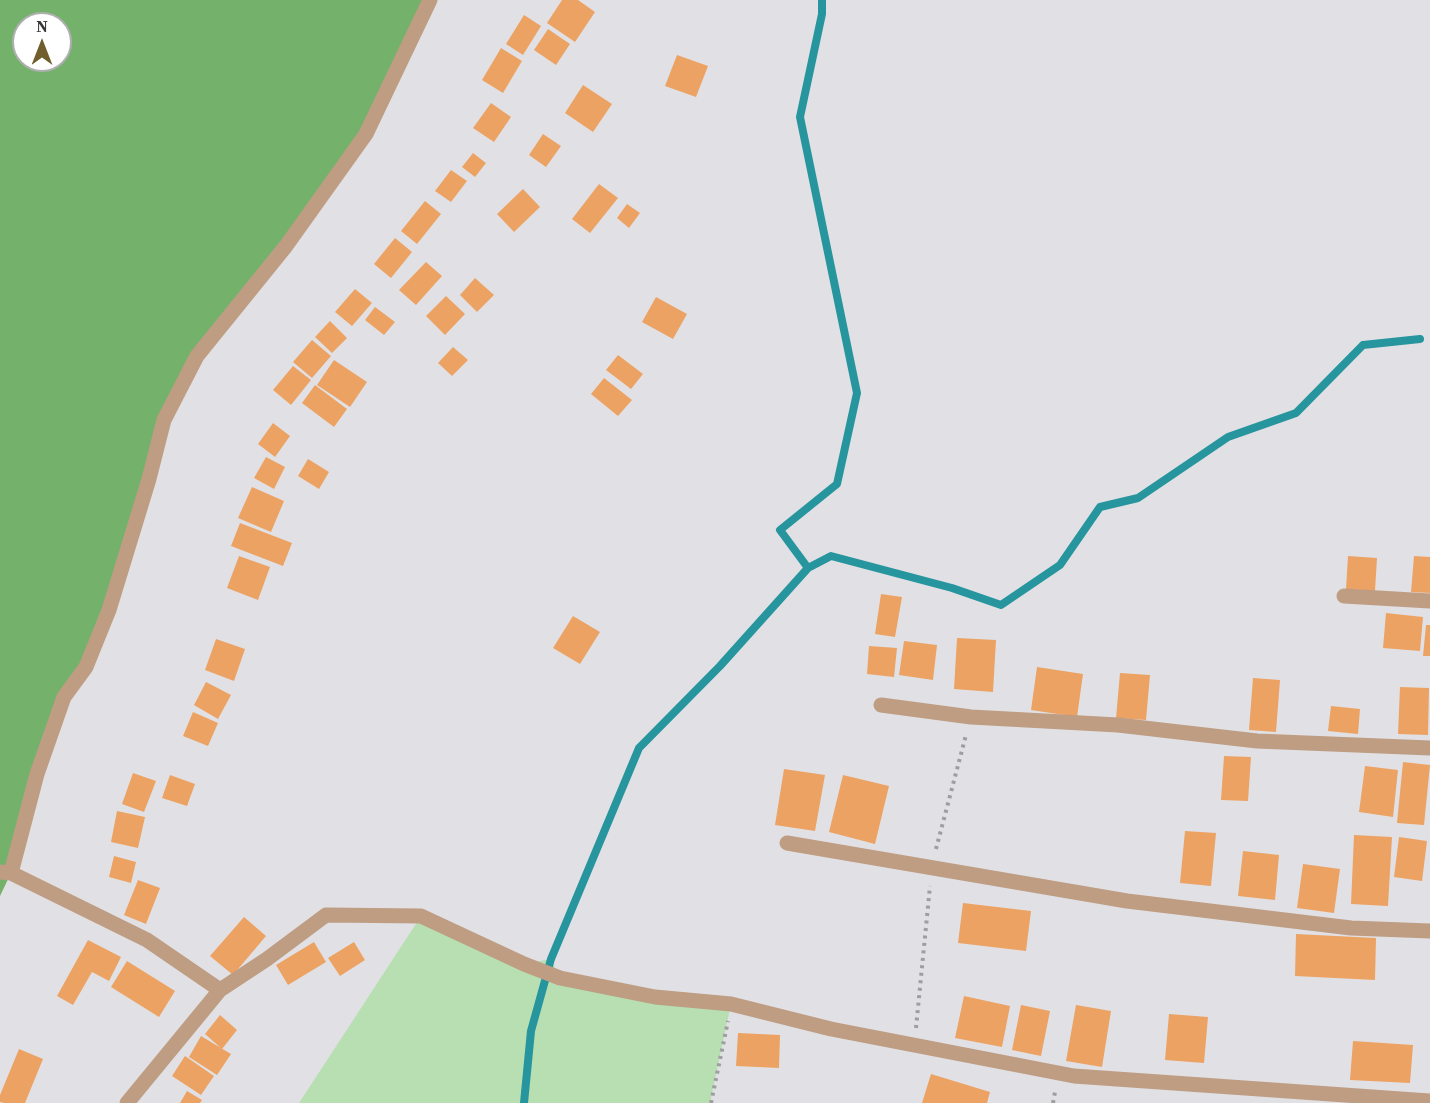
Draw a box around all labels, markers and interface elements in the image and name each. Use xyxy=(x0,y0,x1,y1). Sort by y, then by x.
north arrow xyxy=(12,12,72,72)
text: N xyxy=(36,15,48,37)

